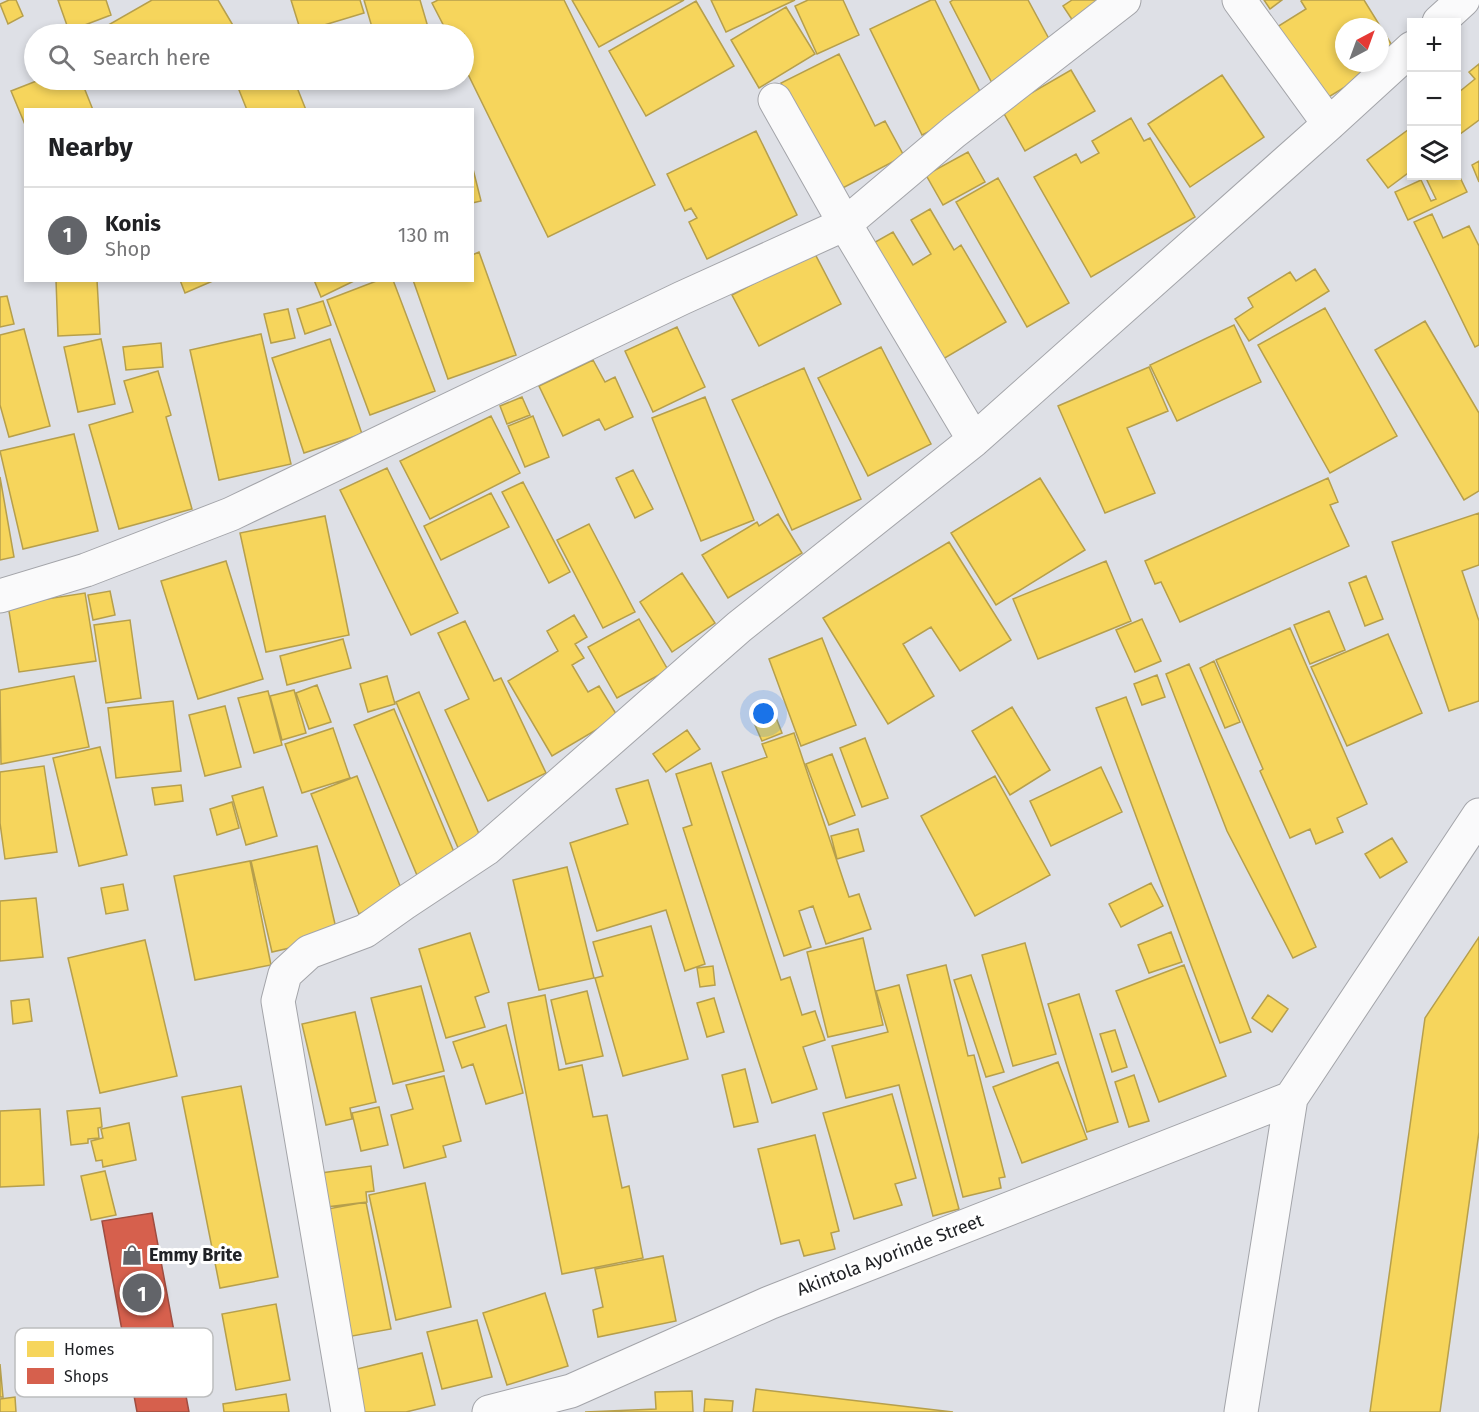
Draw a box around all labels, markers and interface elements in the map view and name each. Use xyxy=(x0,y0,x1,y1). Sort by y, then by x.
north arrow xyxy=(1335,18,1389,72)
map controls xyxy=(1407,18,1461,180)
button: + xyxy=(1407,18,1461,72)
search box xyxy=(24,24,474,90)
icon: search xyxy=(45,41,78,74)
text: Search here xyxy=(93,44,211,71)
button: − xyxy=(1407,72,1461,126)
button: layers xyxy=(1407,126,1461,180)
text: Nearby xyxy=(48,132,133,163)
text: Konis xyxy=(105,210,161,237)
text: 1 xyxy=(63,223,72,247)
text: 130 m xyxy=(398,223,450,247)
text: Shop xyxy=(105,237,151,261)
your location xyxy=(749,699,778,728)
street label: Akintola Ayorinde Street xyxy=(794,1209,987,1301)
shop icon: Emmy Brite xyxy=(120,1243,144,1267)
place label: Emmy Brite xyxy=(149,1244,242,1266)
pin: 1 xyxy=(122,1270,162,1316)
legend xyxy=(15,1328,213,1397)
text: Homes xyxy=(64,1340,114,1359)
text: Shops xyxy=(64,1367,108,1386)

